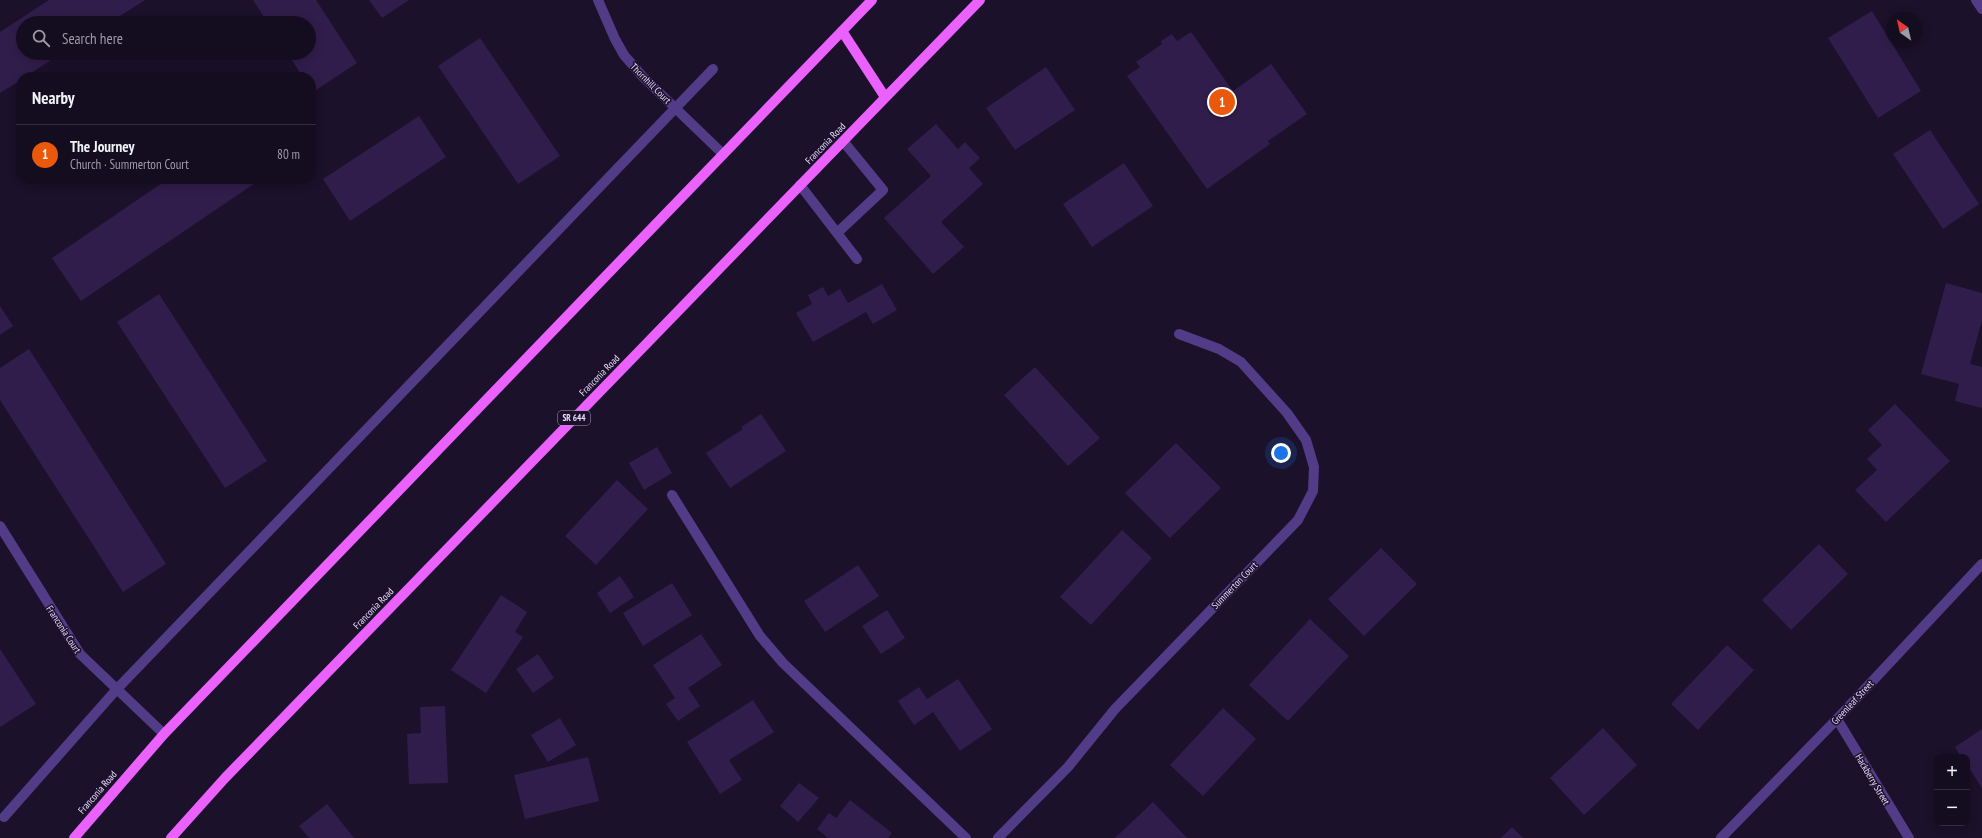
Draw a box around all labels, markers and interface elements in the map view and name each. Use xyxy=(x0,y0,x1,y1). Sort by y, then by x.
north arrow xyxy=(1886,12,1922,48)
search box xyxy=(16,16,316,60)
icon: search xyxy=(30,27,52,49)
text: Search here xyxy=(62,29,123,48)
street label: Thornhill Court xyxy=(628,60,674,107)
text: Nearby xyxy=(32,87,75,109)
pin: 1 xyxy=(1209,87,1235,117)
street label: Franconia Road xyxy=(802,120,848,167)
text: The Journey xyxy=(70,137,134,156)
text: 1 xyxy=(42,146,48,163)
text: 80 m xyxy=(277,146,300,163)
text: Church · Summerton Court xyxy=(70,156,189,173)
street label: Franconia Road xyxy=(576,352,622,399)
road number: SR 644 xyxy=(558,411,590,425)
your location xyxy=(1271,443,1291,463)
street label: Summerton Court xyxy=(1209,559,1260,612)
street label: Franconia Road xyxy=(350,585,396,632)
street label: Franconia Court xyxy=(43,603,84,656)
street label: Greenleaf Street xyxy=(1828,677,1876,727)
street label: Hackberry Street xyxy=(1852,751,1893,807)
map controls xyxy=(1934,754,1970,826)
button: + xyxy=(1934,754,1970,790)
street label: Franconia Road xyxy=(75,768,120,816)
button: − xyxy=(1934,790,1970,826)

